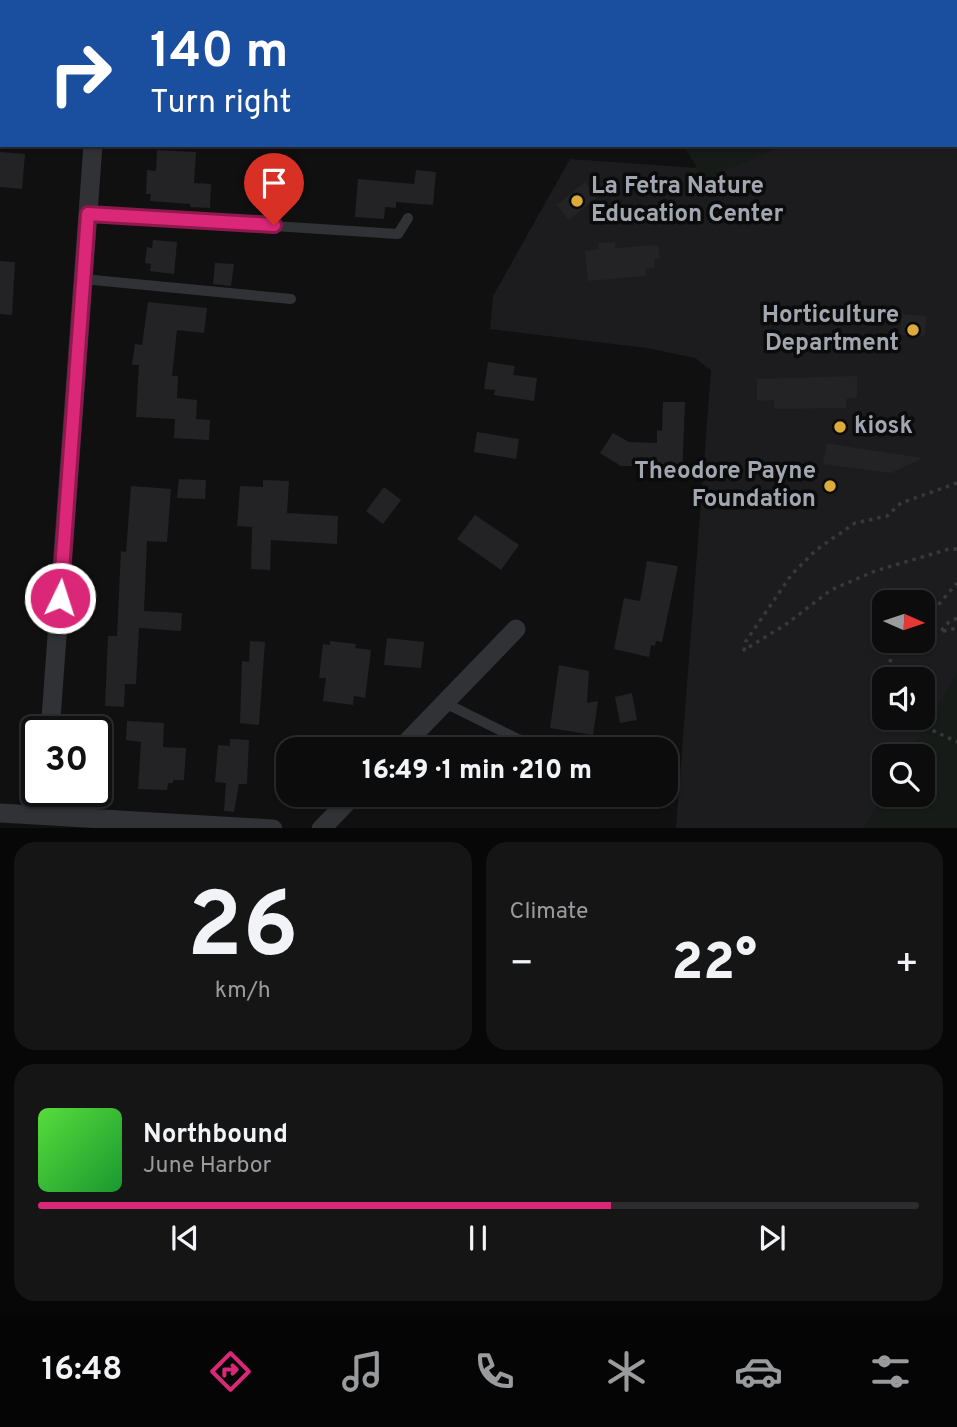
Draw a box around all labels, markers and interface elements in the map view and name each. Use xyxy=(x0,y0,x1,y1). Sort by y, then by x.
text: 140 m xyxy=(150,23,289,85)
icon: right xyxy=(35,28,126,119)
text: Turn right xyxy=(150,84,292,124)
pin xyxy=(244,153,304,225)
icon: arrive xyxy=(255,164,293,202)
place label: La Fetra Nature Education Center xyxy=(591,172,783,230)
marker: La Fetra Nature Education Center xyxy=(569,193,585,209)
place label: Horticulture Department xyxy=(762,301,899,359)
marker: Horticulture Department xyxy=(905,322,921,338)
place label: kiosk xyxy=(854,412,913,442)
marker: kiosk xyxy=(832,419,848,435)
place label: Theodore Payne Foundation xyxy=(634,457,816,515)
marker: Theodore Payne Foundation xyxy=(822,478,838,494)
position arrow xyxy=(23,561,97,635)
north arrow xyxy=(872,590,934,653)
map controls xyxy=(872,590,935,807)
button: sound xyxy=(872,667,935,730)
speed limit sign: 30 xyxy=(21,716,112,807)
button: search xyxy=(872,744,935,807)
text: 16:49 · 1 min · 210 m xyxy=(362,755,592,788)
text: 26 xyxy=(187,874,299,989)
text: Climate xyxy=(510,898,588,927)
text: 22° xyxy=(672,932,757,998)
text: − xyxy=(510,941,534,990)
text: + xyxy=(894,941,919,990)
text: km/h xyxy=(215,977,271,1006)
text: Northbound xyxy=(143,1119,288,1152)
text: June Harbor xyxy=(143,1152,271,1181)
icon: previous xyxy=(166,1219,204,1257)
icon: pause xyxy=(459,1219,497,1257)
icon: next xyxy=(753,1219,791,1257)
icon: directions xyxy=(206,1347,255,1396)
icon: music xyxy=(338,1347,387,1396)
icon: phone xyxy=(470,1347,519,1396)
icon: climate xyxy=(602,1347,651,1396)
icon: car xyxy=(734,1347,783,1396)
icon: filters xyxy=(866,1347,915,1396)
text: 16:48 xyxy=(42,1351,123,1391)

